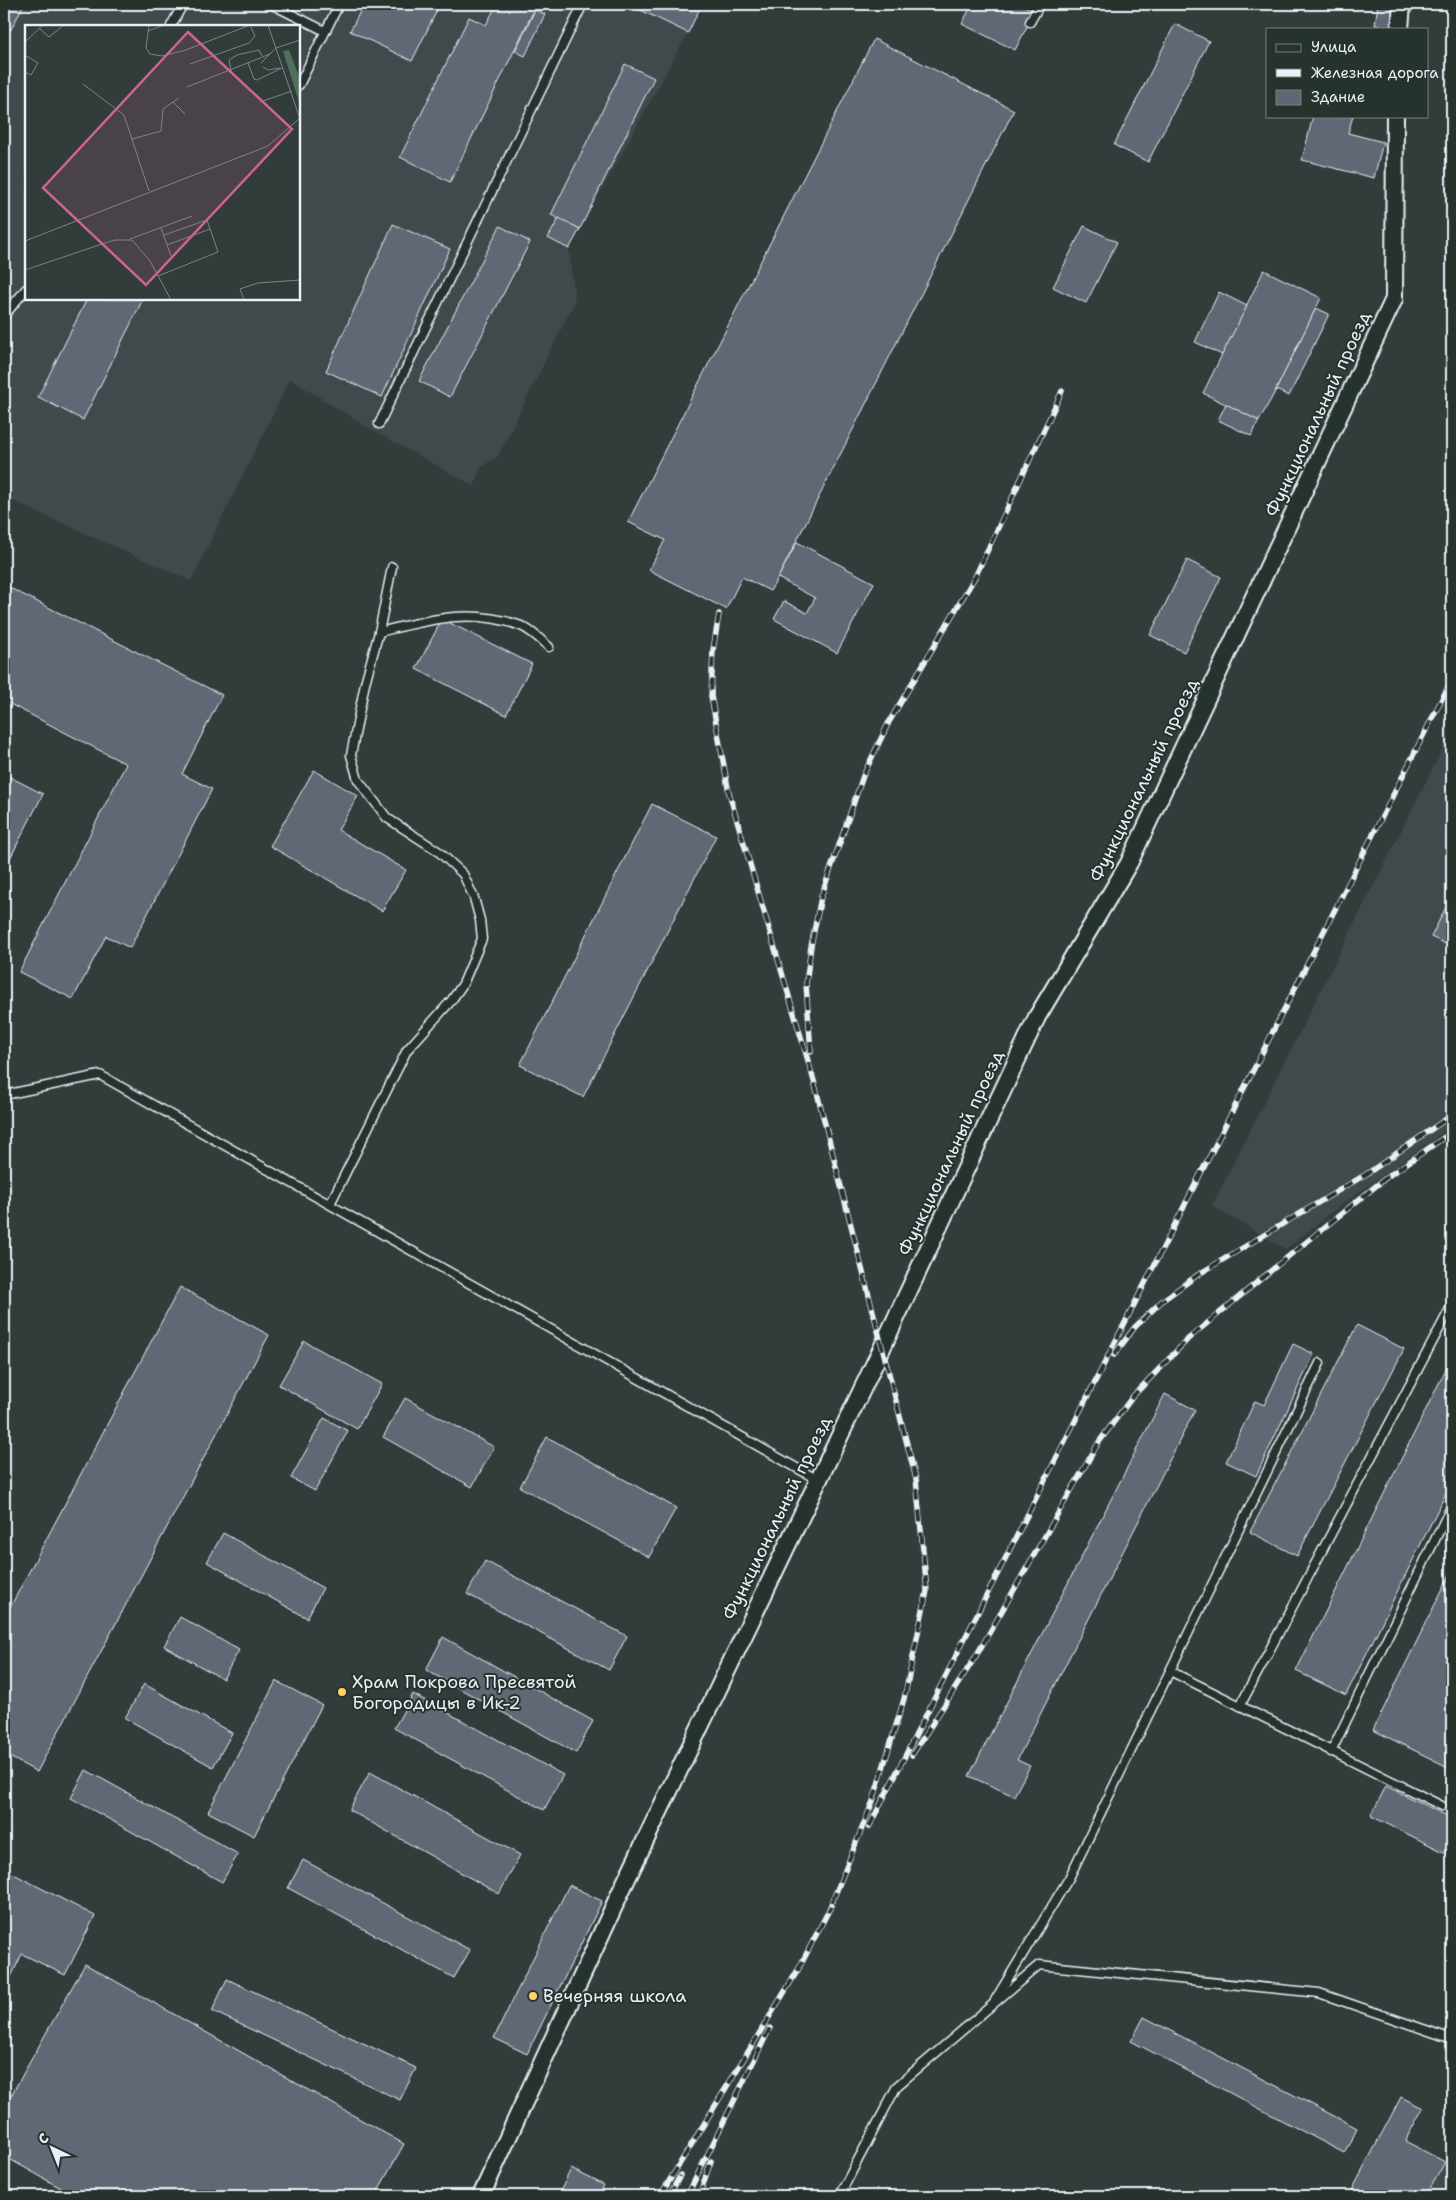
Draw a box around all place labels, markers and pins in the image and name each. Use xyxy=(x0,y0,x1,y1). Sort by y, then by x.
place label: Храм Покрова Пресвятой Богородицы в Ик-2 xyxy=(352,1670,576,1715)
marker: Храм Покрова Пресвятой Богородицы в Ик-2 xyxy=(336,1686,348,1698)
place label: Вечерняя школа xyxy=(543,1984,687,2008)
marker: Вечерняя школа xyxy=(527,1990,539,2002)

